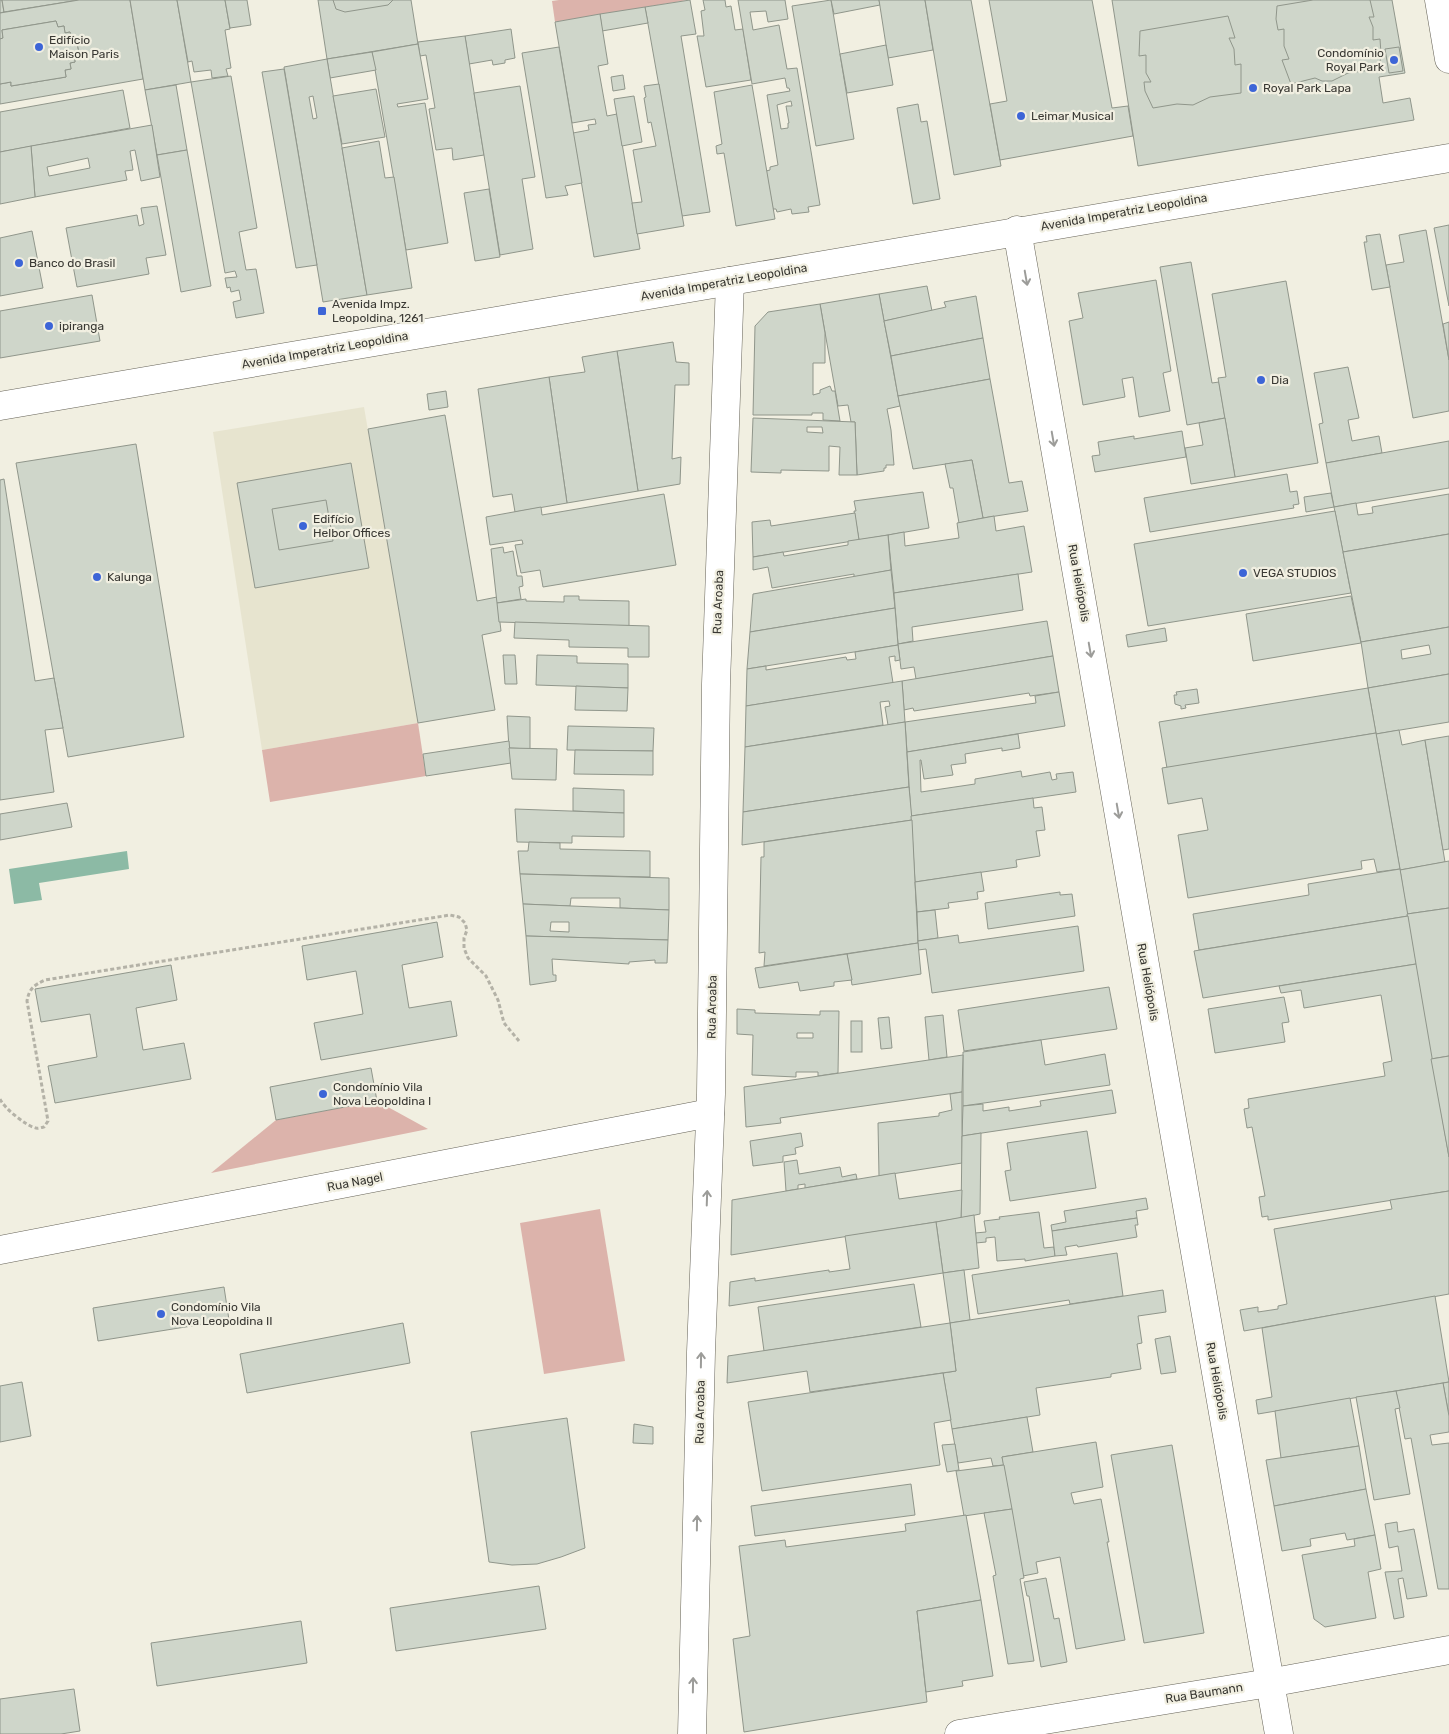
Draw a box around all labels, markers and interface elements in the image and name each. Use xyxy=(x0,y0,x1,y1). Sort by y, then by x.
place label: Edifício Maison Paris xyxy=(49,33,119,61)
marker: Edifício Maison Paris xyxy=(33,41,45,53)
place label: Condomínio Royal Park xyxy=(1317,46,1385,74)
marker: Condomínio Royal Park xyxy=(1388,54,1400,66)
place label: Royal Park Lapa xyxy=(1263,81,1351,95)
marker: Royal Park Lapa xyxy=(1247,82,1259,94)
place label: Leimar Musical xyxy=(1031,109,1114,123)
marker: Leimar Musical xyxy=(1015,110,1027,122)
street label: Avenida Imperatriz Leopoldina xyxy=(1040,190,1208,234)
place label: Banco do Brasil xyxy=(29,256,115,270)
marker: Banco do Brasil xyxy=(13,257,25,269)
street label: Avenida Imperatriz Leopoldina xyxy=(640,260,808,304)
one-way arrow xyxy=(1021,270,1031,286)
place label: Avenida Impz. Leopoldina, 1261 xyxy=(332,297,423,325)
marker: Avenida Impz. Leopoldina, 1261 xyxy=(316,305,328,317)
place label: ipiranga xyxy=(59,319,104,333)
marker: ipiranga xyxy=(43,320,55,332)
street label: Avenida Imperatriz Leopoldina xyxy=(241,328,409,372)
place label: Dia xyxy=(1271,373,1289,387)
marker: Dia xyxy=(1255,374,1267,386)
one-way arrow xyxy=(1049,430,1059,446)
place label: Edifício Helbor Offices xyxy=(313,512,390,540)
marker: Edifício Helbor Offices xyxy=(297,520,309,532)
street label: Rua Heliópolis xyxy=(1065,543,1093,623)
place label: VEGA STUDIOS xyxy=(1253,566,1337,580)
marker: VEGA STUDIOS xyxy=(1237,567,1249,579)
place label: Kalunga xyxy=(107,570,152,584)
street label: Rua Aroaba xyxy=(710,570,726,634)
marker: Kalunga xyxy=(91,571,103,583)
one-way arrow xyxy=(1086,642,1096,658)
one-way arrow xyxy=(1113,802,1123,818)
street label: Rua Heliópolis xyxy=(1134,942,1162,1022)
street label: Rua Aroaba xyxy=(704,975,720,1039)
place label: Condomínio Vila Nova Leopoldina I xyxy=(333,1080,431,1108)
marker: Condomínio Vila Nova Leopoldina I xyxy=(317,1088,329,1100)
street label: Rua Nagel xyxy=(326,1170,384,1194)
one-way arrow xyxy=(702,1190,712,1206)
place label: Condomínio Vila Nova Leopoldina II xyxy=(171,1300,273,1328)
marker: Condomínio Vila Nova Leopoldina II xyxy=(155,1308,167,1320)
street label: Rua Heliópolis xyxy=(1203,1341,1231,1421)
one-way arrow xyxy=(696,1353,706,1369)
street label: Rua Aroaba xyxy=(692,1380,708,1444)
one-way arrow xyxy=(692,1515,702,1532)
one-way arrow xyxy=(688,1678,698,1694)
street label: Rua Baumann xyxy=(1164,1680,1244,1706)

